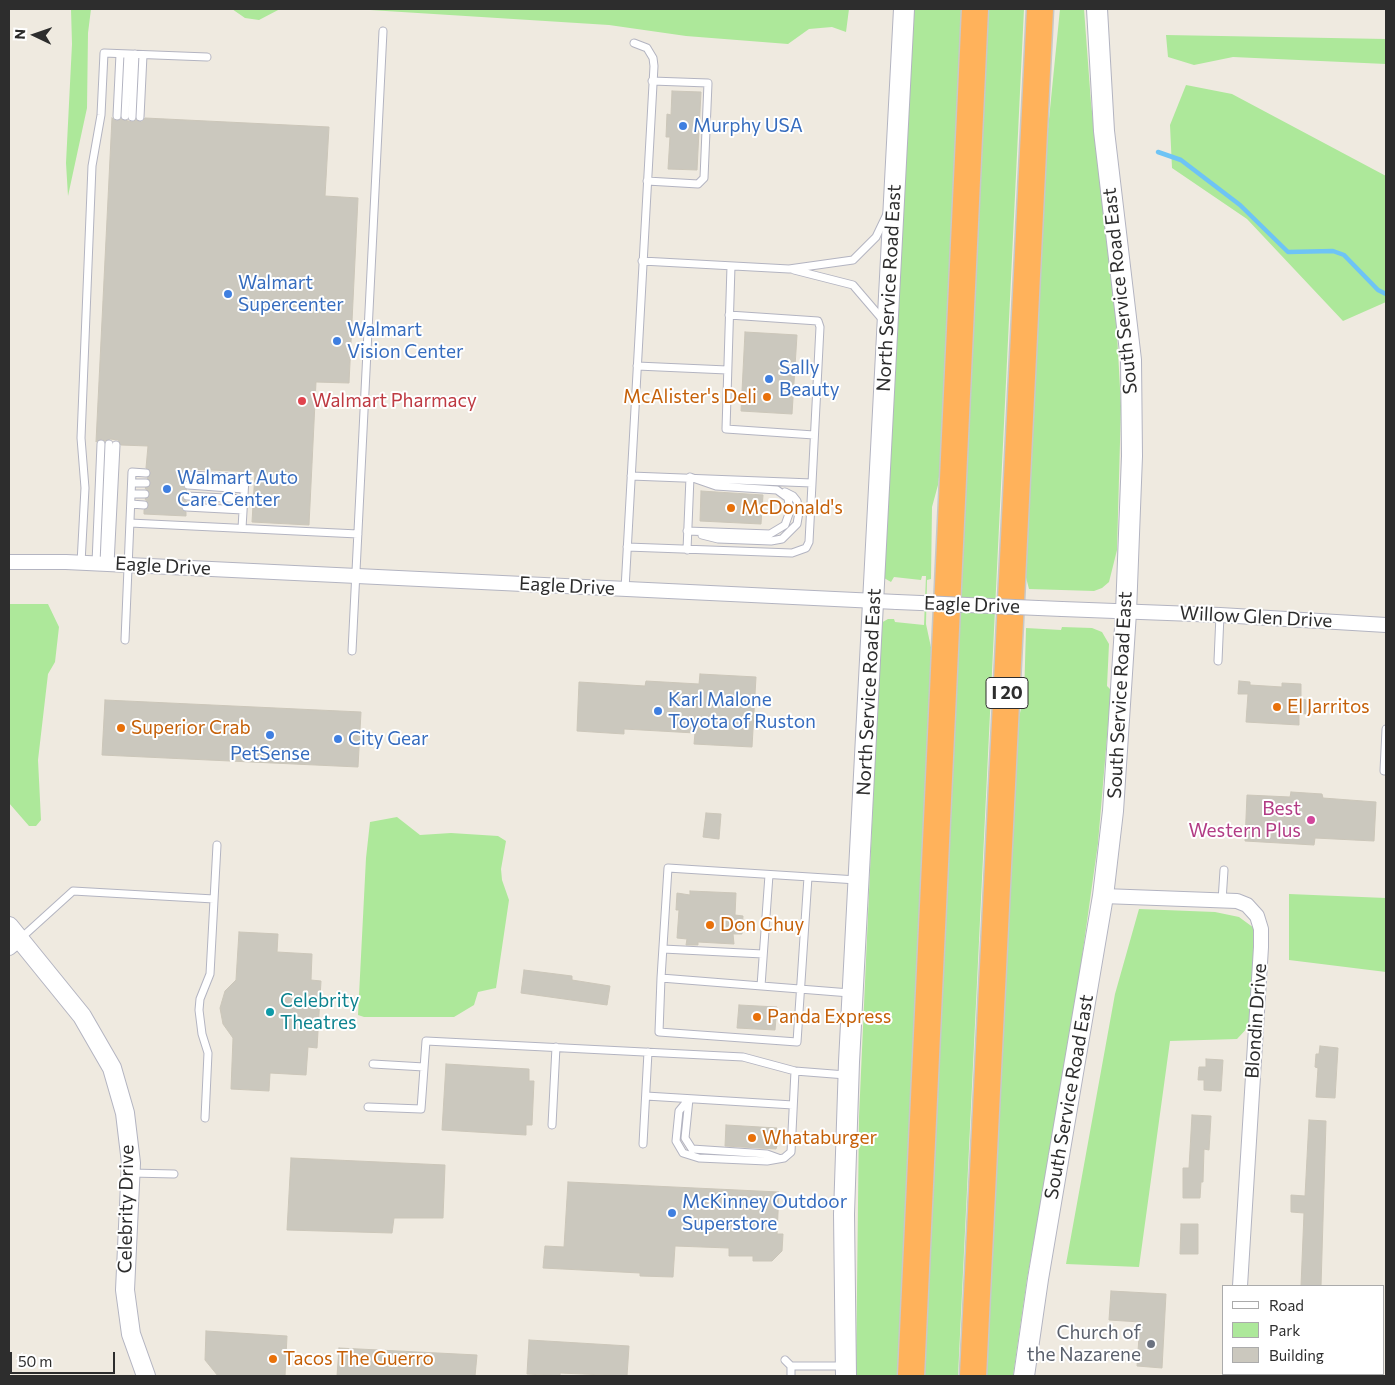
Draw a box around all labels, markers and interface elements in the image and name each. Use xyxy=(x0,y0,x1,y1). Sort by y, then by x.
north arrow xyxy=(10,10,60,60)
text: N xyxy=(11,29,28,40)
place label: Murphy USA xyxy=(693,115,803,137)
marker: Murphy USA xyxy=(677,120,689,132)
street label: North Service Road East xyxy=(872,184,906,392)
street label: South Service Road East xyxy=(1098,187,1142,395)
place label: Walmart Supercenter xyxy=(238,272,344,316)
marker: Walmart Supercenter xyxy=(222,288,234,300)
place label: Walmart Vision Center xyxy=(347,319,464,363)
marker: Walmart Vision Center xyxy=(331,335,343,347)
place label: Sally Beauty xyxy=(779,357,839,401)
marker: Sally Beauty xyxy=(763,373,775,385)
place label: McAlister's Deli xyxy=(623,386,757,408)
place label: Walmart Pharmacy xyxy=(312,390,477,412)
marker: McAlister's Deli xyxy=(761,391,773,403)
marker: Walmart Pharmacy xyxy=(296,395,308,407)
place label: Walmart Auto Care Center xyxy=(177,467,298,511)
marker: Walmart Auto Care Center xyxy=(161,483,173,495)
place label: McDonald's xyxy=(741,497,843,519)
marker: McDonald's xyxy=(725,502,737,514)
street label: Eagle Drive xyxy=(115,552,211,580)
street label: Eagle Drive xyxy=(519,572,615,600)
street label: North Service Road East xyxy=(852,588,886,796)
street label: South Service Road East xyxy=(1103,591,1137,799)
street label: Eagle Drive xyxy=(924,592,1020,618)
street label: Willow Glen Drive xyxy=(1179,602,1333,632)
road number: I 20 xyxy=(986,678,1028,708)
place label: Karl Malone Toyota of Ruston xyxy=(668,689,816,733)
place label: El Jarritos xyxy=(1287,696,1370,718)
marker: El Jarritos xyxy=(1271,701,1283,713)
marker: Karl Malone Toyota of Ruston xyxy=(652,705,664,717)
place label: Superior Crab xyxy=(131,717,251,739)
marker: Superior Crab xyxy=(115,722,127,734)
place label: City Gear xyxy=(348,728,429,750)
marker: PetSense xyxy=(264,729,276,741)
marker: City Gear xyxy=(332,733,344,745)
place label: PetSense xyxy=(230,743,310,765)
place label: Best Western Plus xyxy=(1189,798,1301,842)
marker: Best Western Plus xyxy=(1305,814,1317,826)
place label: Don Chuy xyxy=(720,914,804,936)
marker: Don Chuy xyxy=(704,919,716,931)
street label: Blondin Drive xyxy=(1241,963,1271,1079)
place label: Celebrity Theatres xyxy=(280,990,359,1034)
street label: South Service Road East xyxy=(1040,993,1098,1201)
marker: Celebrity Theatres xyxy=(264,1006,276,1018)
place label: Panda Express xyxy=(767,1006,891,1028)
marker: Panda Express xyxy=(751,1011,763,1023)
place label: Whataburger xyxy=(762,1127,877,1149)
marker: Whataburger xyxy=(746,1132,758,1144)
street label: Celebrity Drive xyxy=(113,1144,139,1274)
place label: McKinney Outdoor Superstore xyxy=(682,1191,847,1235)
marker: McKinney Outdoor Superstore xyxy=(666,1207,678,1219)
legend xyxy=(1222,1285,1385,1375)
text: Road xyxy=(1269,1296,1304,1314)
text: Park xyxy=(1269,1321,1300,1339)
place label: Church of the Nazarene xyxy=(1027,1322,1141,1366)
marker: Church of the Nazarene xyxy=(1145,1338,1157,1350)
scale bar xyxy=(12,1342,118,1374)
text: Building xyxy=(1269,1346,1324,1364)
place label: Tacos The Guerro xyxy=(283,1348,434,1370)
text: 50 m xyxy=(18,1352,52,1370)
marker: Tacos The Guerro xyxy=(267,1353,279,1365)

